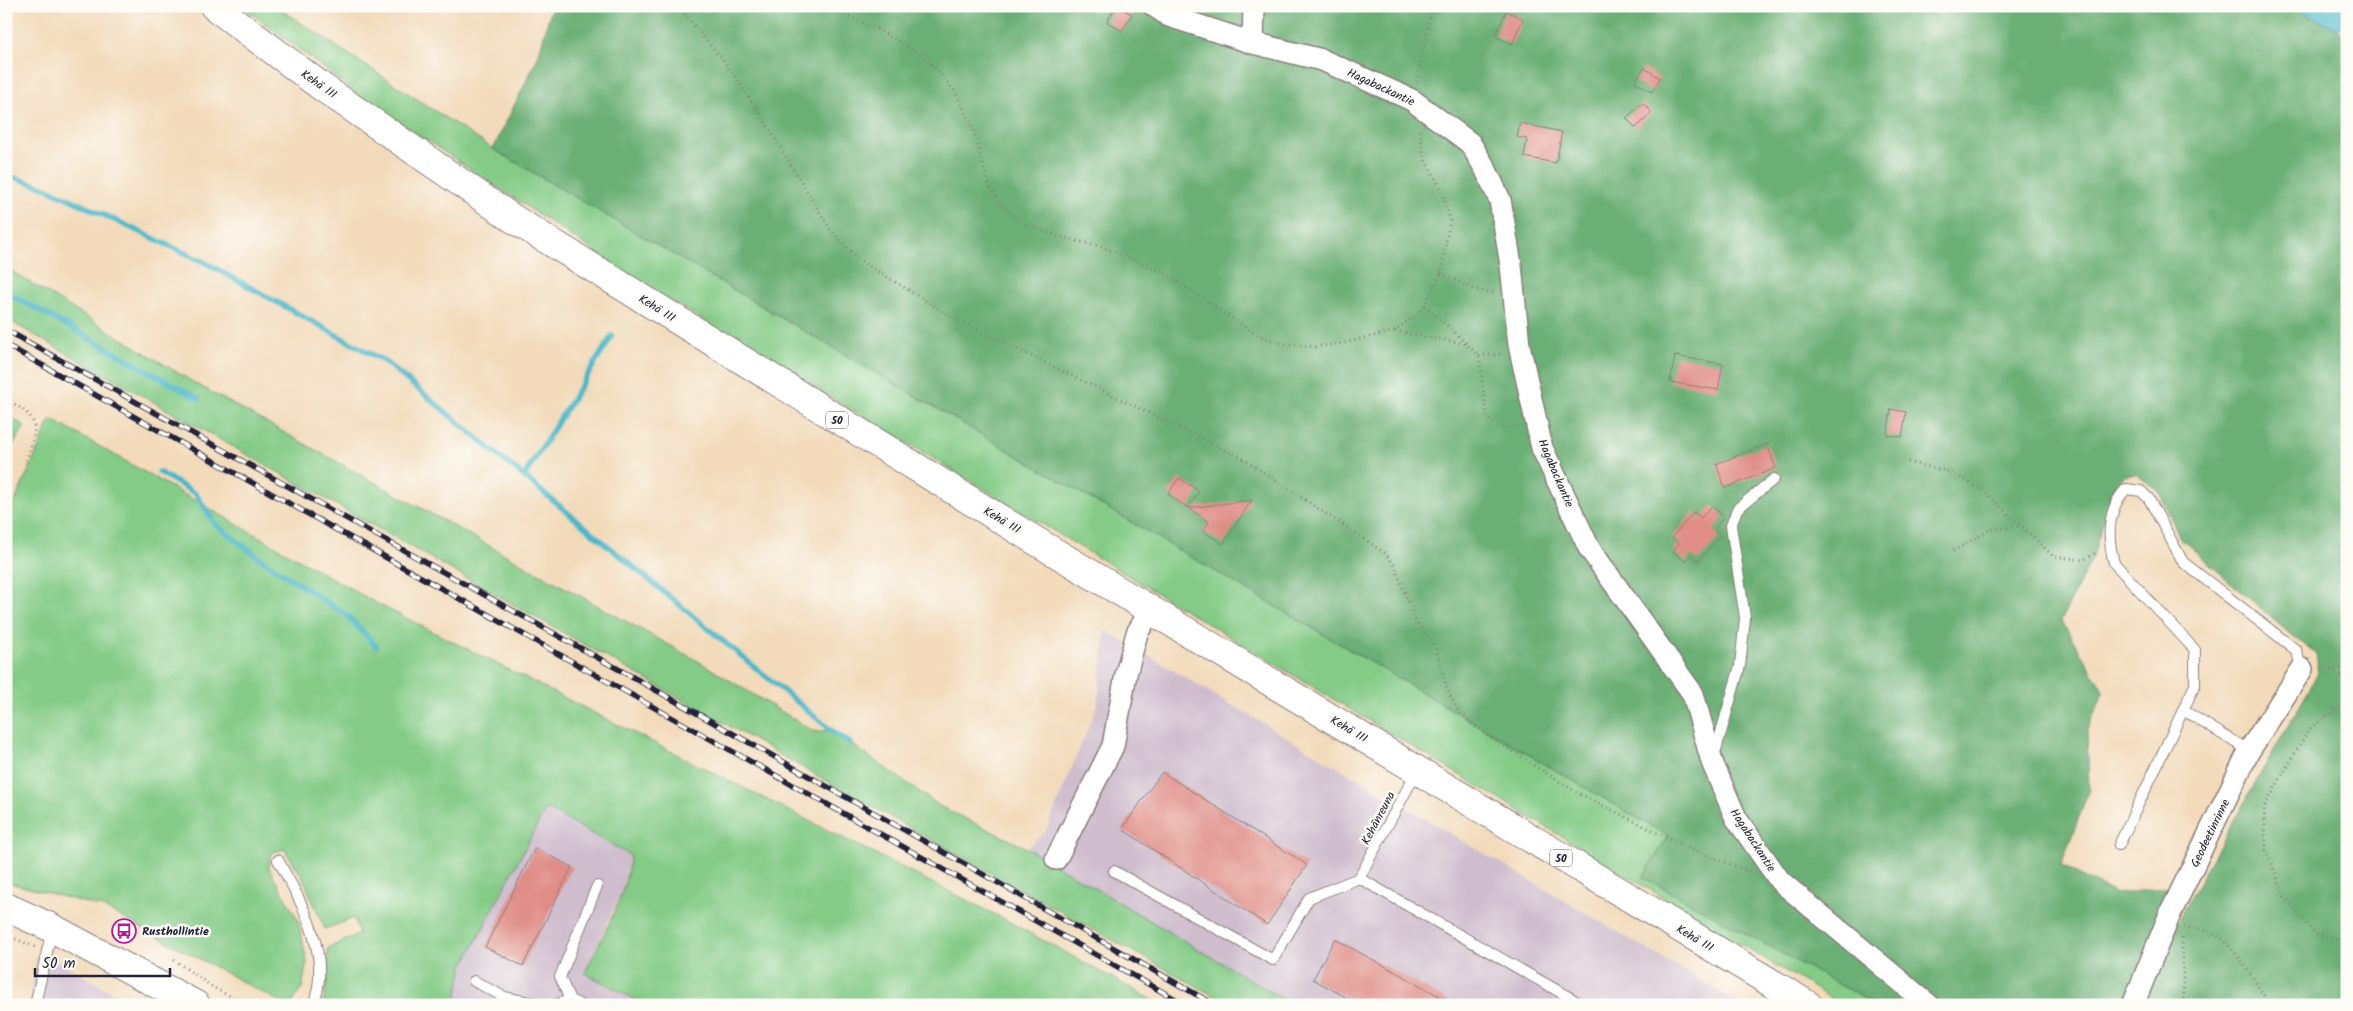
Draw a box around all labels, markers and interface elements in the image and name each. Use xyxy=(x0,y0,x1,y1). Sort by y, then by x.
street label: Hagabackantie xyxy=(1344,63,1418,112)
street label: Kehä III xyxy=(297,65,341,104)
street label: Kehä III xyxy=(635,290,679,327)
road number: 50 xyxy=(826,412,848,428)
street label: Hagabackantie xyxy=(1533,436,1579,511)
street label: Kehä III xyxy=(979,502,1024,539)
street label: Kehä III xyxy=(1326,711,1371,748)
street label: Kehänreuna xyxy=(1356,788,1401,848)
street label: Geodeetinrinne xyxy=(2186,795,2235,871)
street label: Hagabackantie xyxy=(1725,805,1781,876)
road number: 50 xyxy=(1550,850,1572,866)
bus stop icon: Rusthollintie xyxy=(111,918,137,944)
street label: Kehä III xyxy=(1672,920,1717,957)
place label: Rusthollintie xyxy=(142,922,209,941)
scale bar xyxy=(35,946,170,978)
text: 50 m xyxy=(42,952,76,976)

